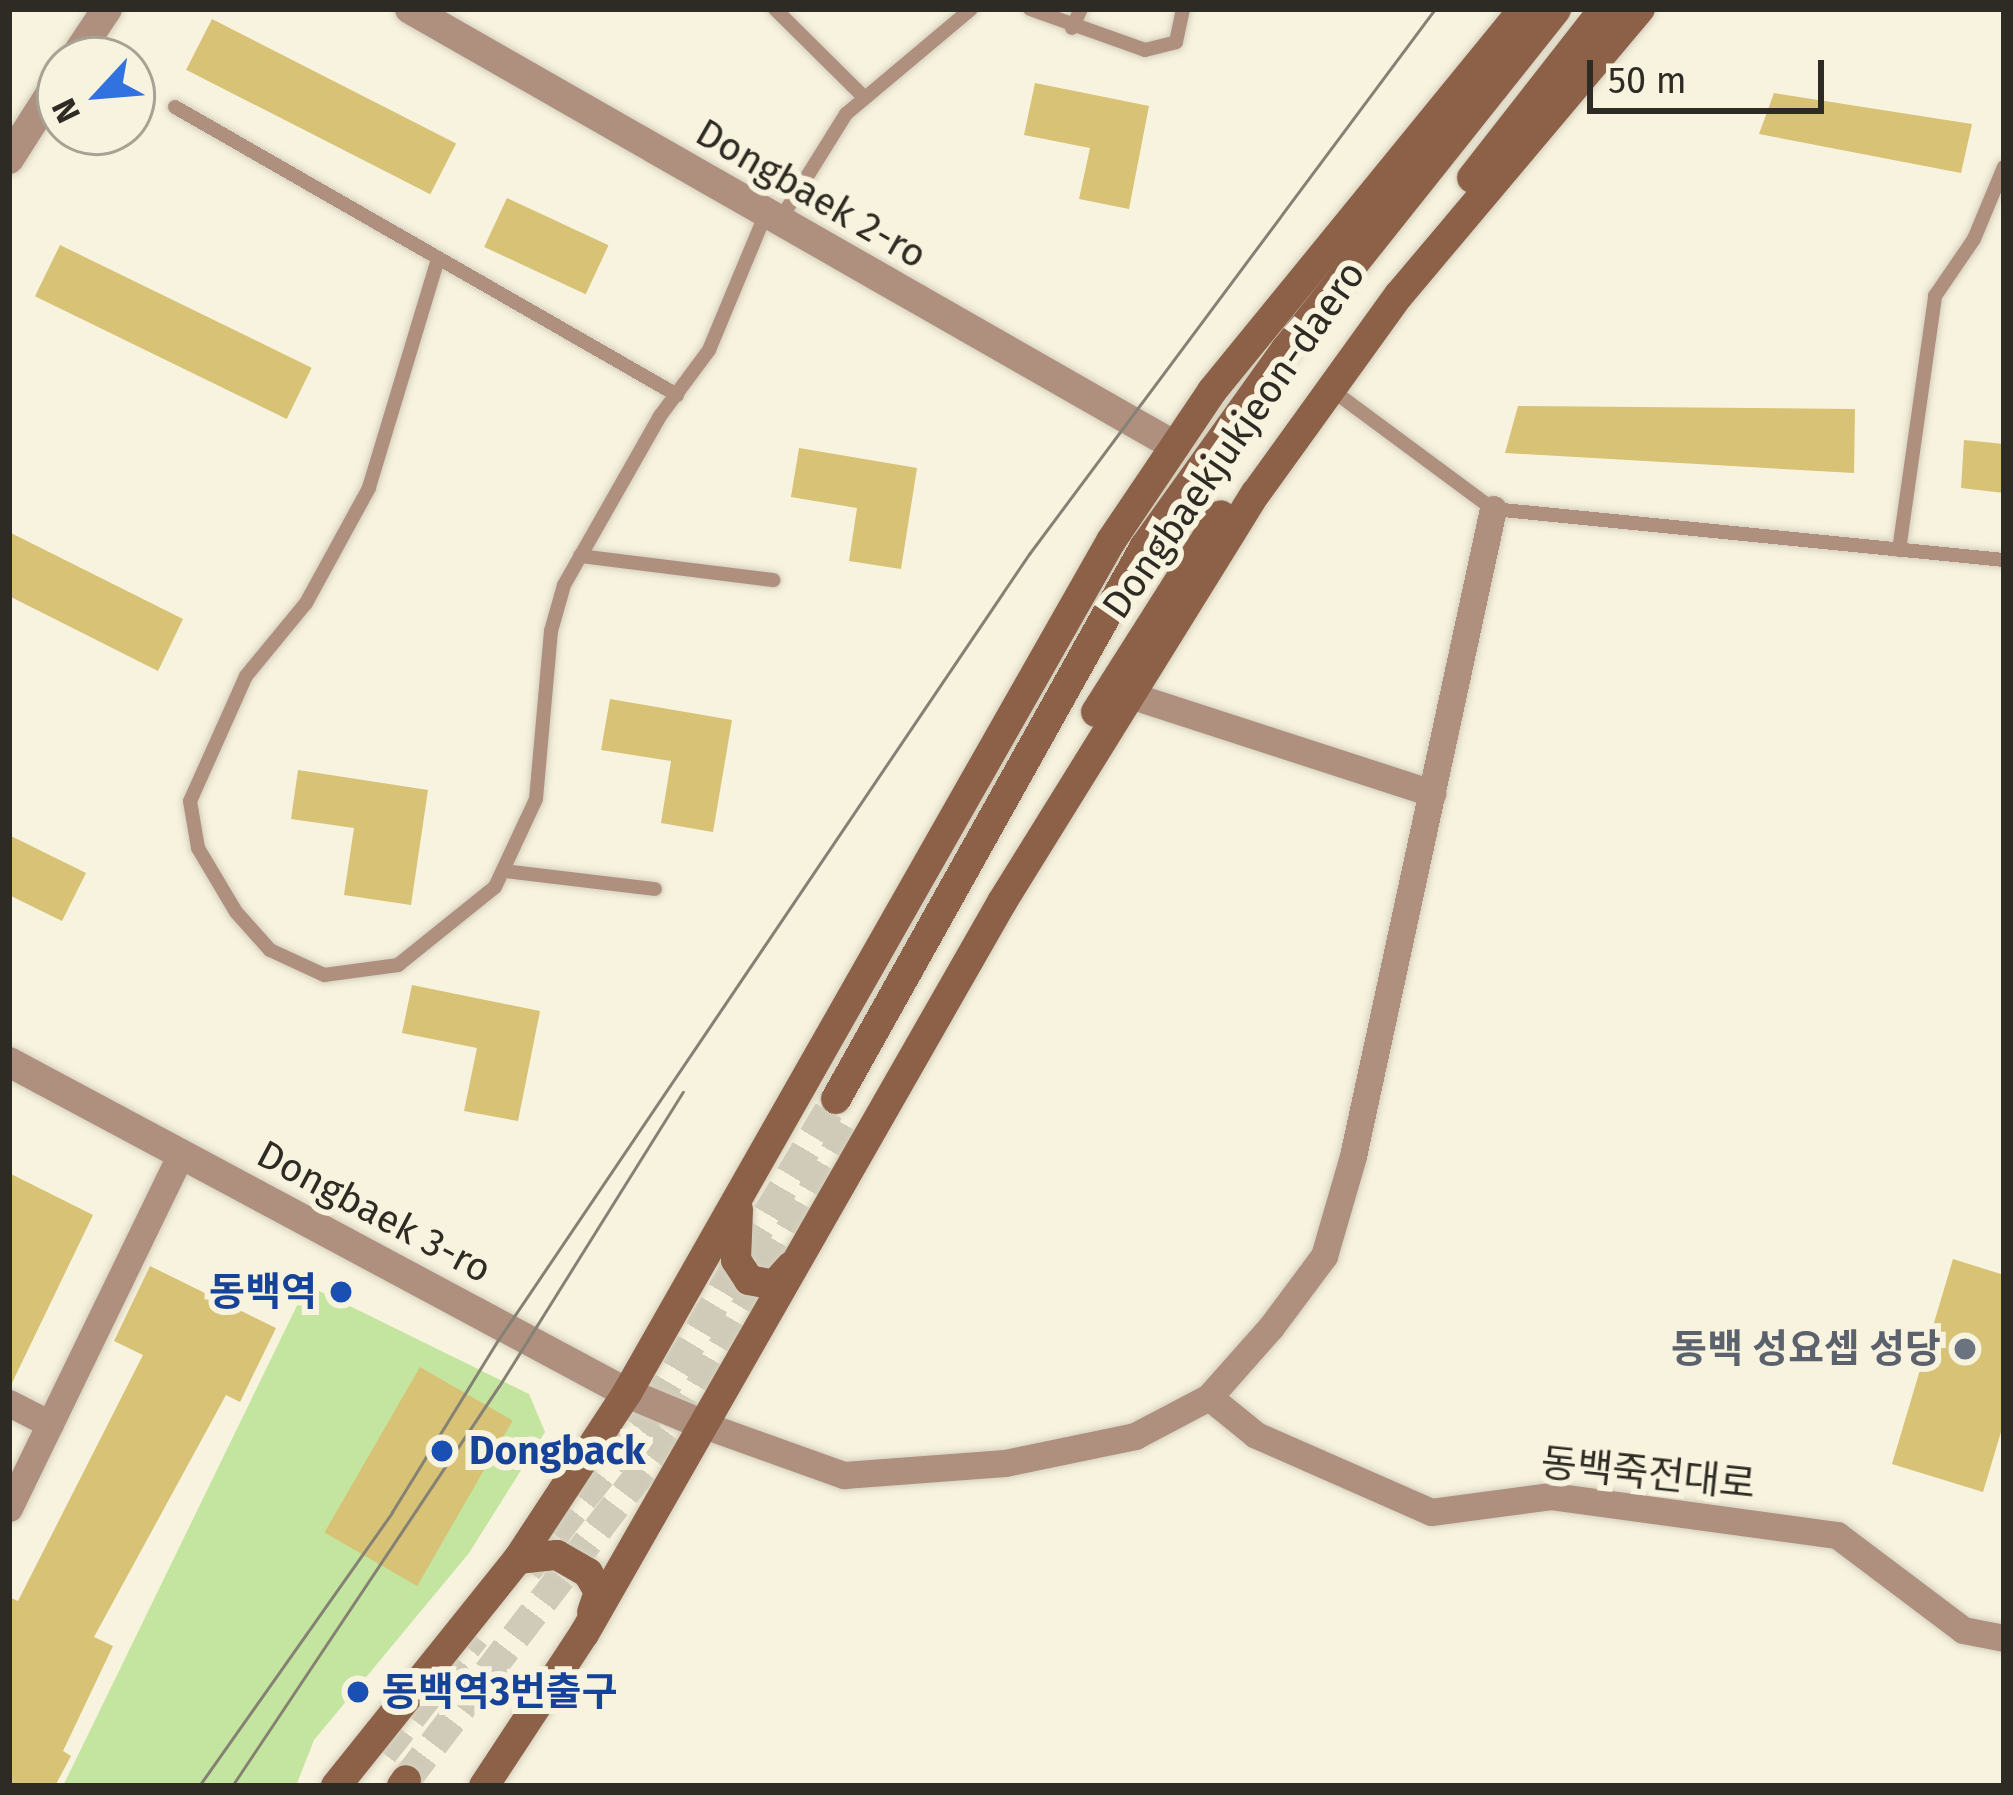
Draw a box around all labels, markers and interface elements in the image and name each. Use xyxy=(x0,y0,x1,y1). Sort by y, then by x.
north arrow xyxy=(36,36,156,156)
scale bar xyxy=(1593,36,1830,110)
text: 50 m xyxy=(1608,59,1687,103)
text: N xyxy=(44,92,89,129)
street label: Dongbaek 2-ro xyxy=(687,109,935,279)
street label: Dongbaekjukjeon-daero xyxy=(1093,252,1375,628)
street label: Dongbaek 3-ro xyxy=(249,1131,499,1293)
place label: 동백역 xyxy=(209,1269,317,1315)
marker: 동백역 xyxy=(328,1279,354,1305)
place label: 동백 성요셉 성당 xyxy=(1671,1326,1941,1372)
marker: 동백 성요셉 성당 xyxy=(1952,1336,1978,1362)
place label: Dongback xyxy=(469,1428,646,1474)
marker: Dongback xyxy=(426,1435,458,1467)
street label: 동백죽전대로 xyxy=(1539,1439,1757,1509)
place label: 동백역3번출구 xyxy=(382,1669,618,1715)
marker: 동백역3번출구 xyxy=(345,1679,371,1705)

